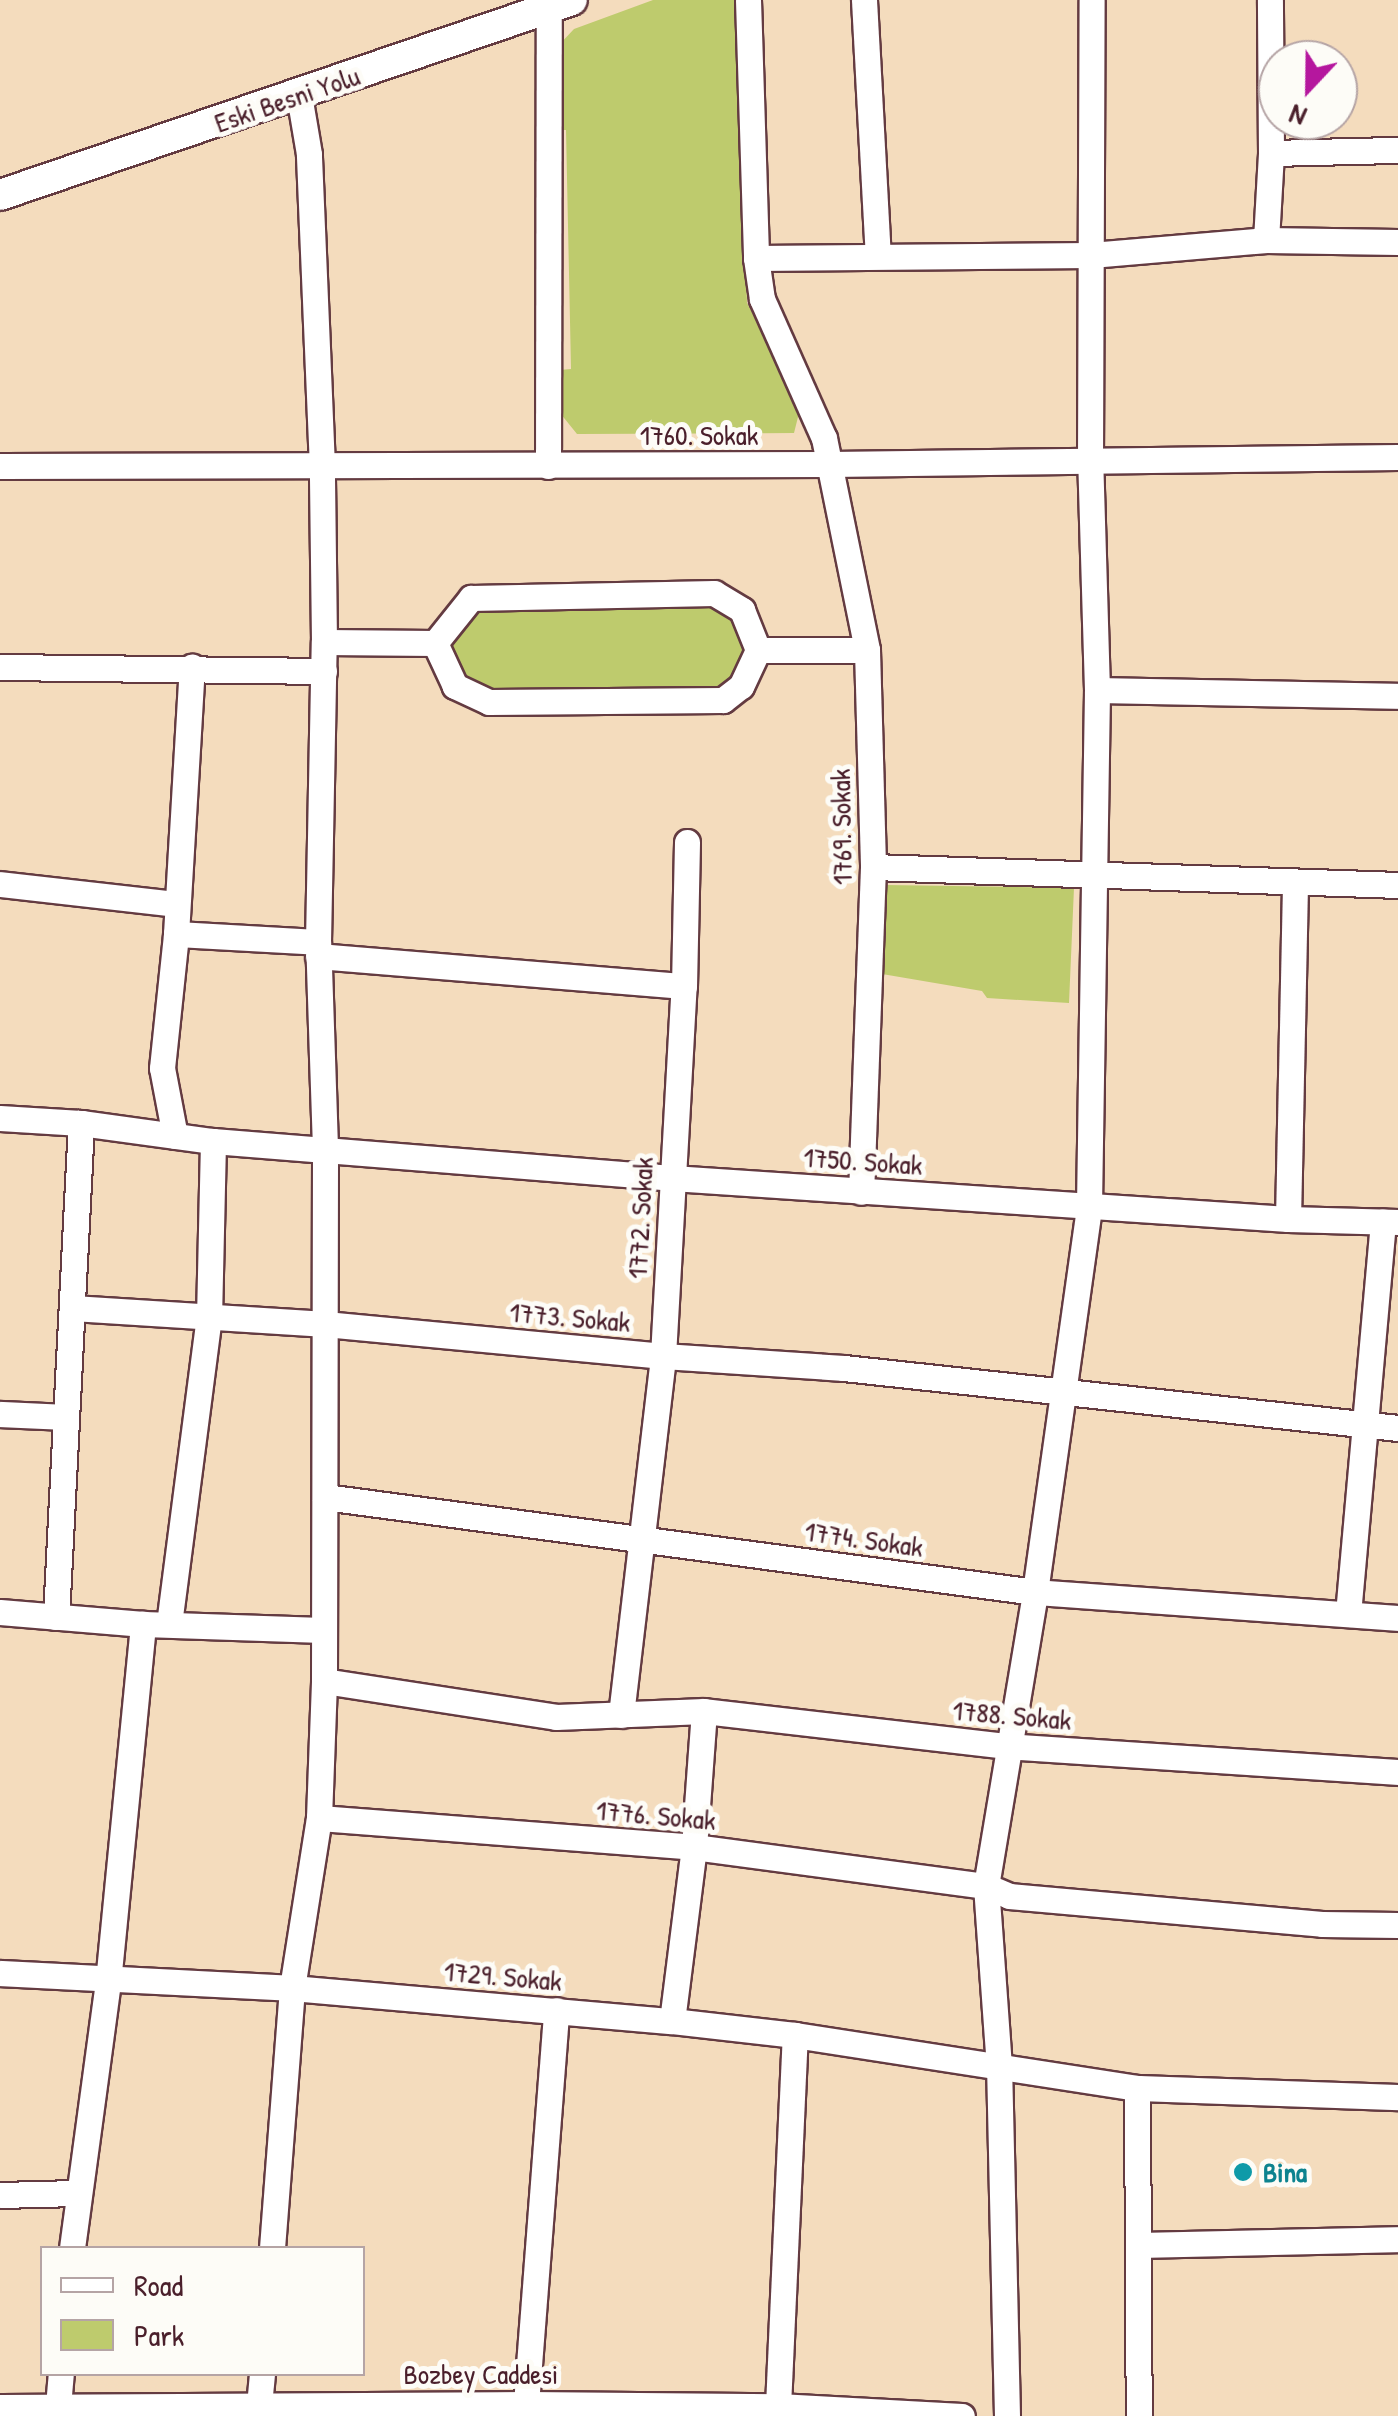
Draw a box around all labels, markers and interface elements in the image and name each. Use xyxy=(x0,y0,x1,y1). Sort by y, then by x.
north arrow xyxy=(1258,40,1358,140)
street label: Eski Besni Yolu xyxy=(210,58,364,140)
text: N xyxy=(1283,96,1312,136)
street label: 1760. Sokak xyxy=(640,418,758,452)
street label: 1769. Sokak xyxy=(823,769,859,885)
street label: 1750. Sokak xyxy=(802,1140,924,1182)
street label: 1772. Sokak xyxy=(620,1156,660,1280)
street label: 1773. Sokak xyxy=(508,1295,632,1339)
street label: 1774. Sokak xyxy=(803,1514,925,1564)
street label: 1788. Sokak xyxy=(951,1693,1073,1737)
street label: 1776. Sokak xyxy=(595,1793,717,1837)
street label: 1729. Sokak xyxy=(443,1954,563,1998)
place label: Bina xyxy=(1263,2155,1307,2189)
marker: Bina xyxy=(1232,2161,1254,2183)
legend xyxy=(40,2246,365,2376)
text: Road xyxy=(134,2265,183,2305)
text: Park xyxy=(134,2315,184,2355)
street label: Bozbey Caddesi xyxy=(404,2357,558,2391)

